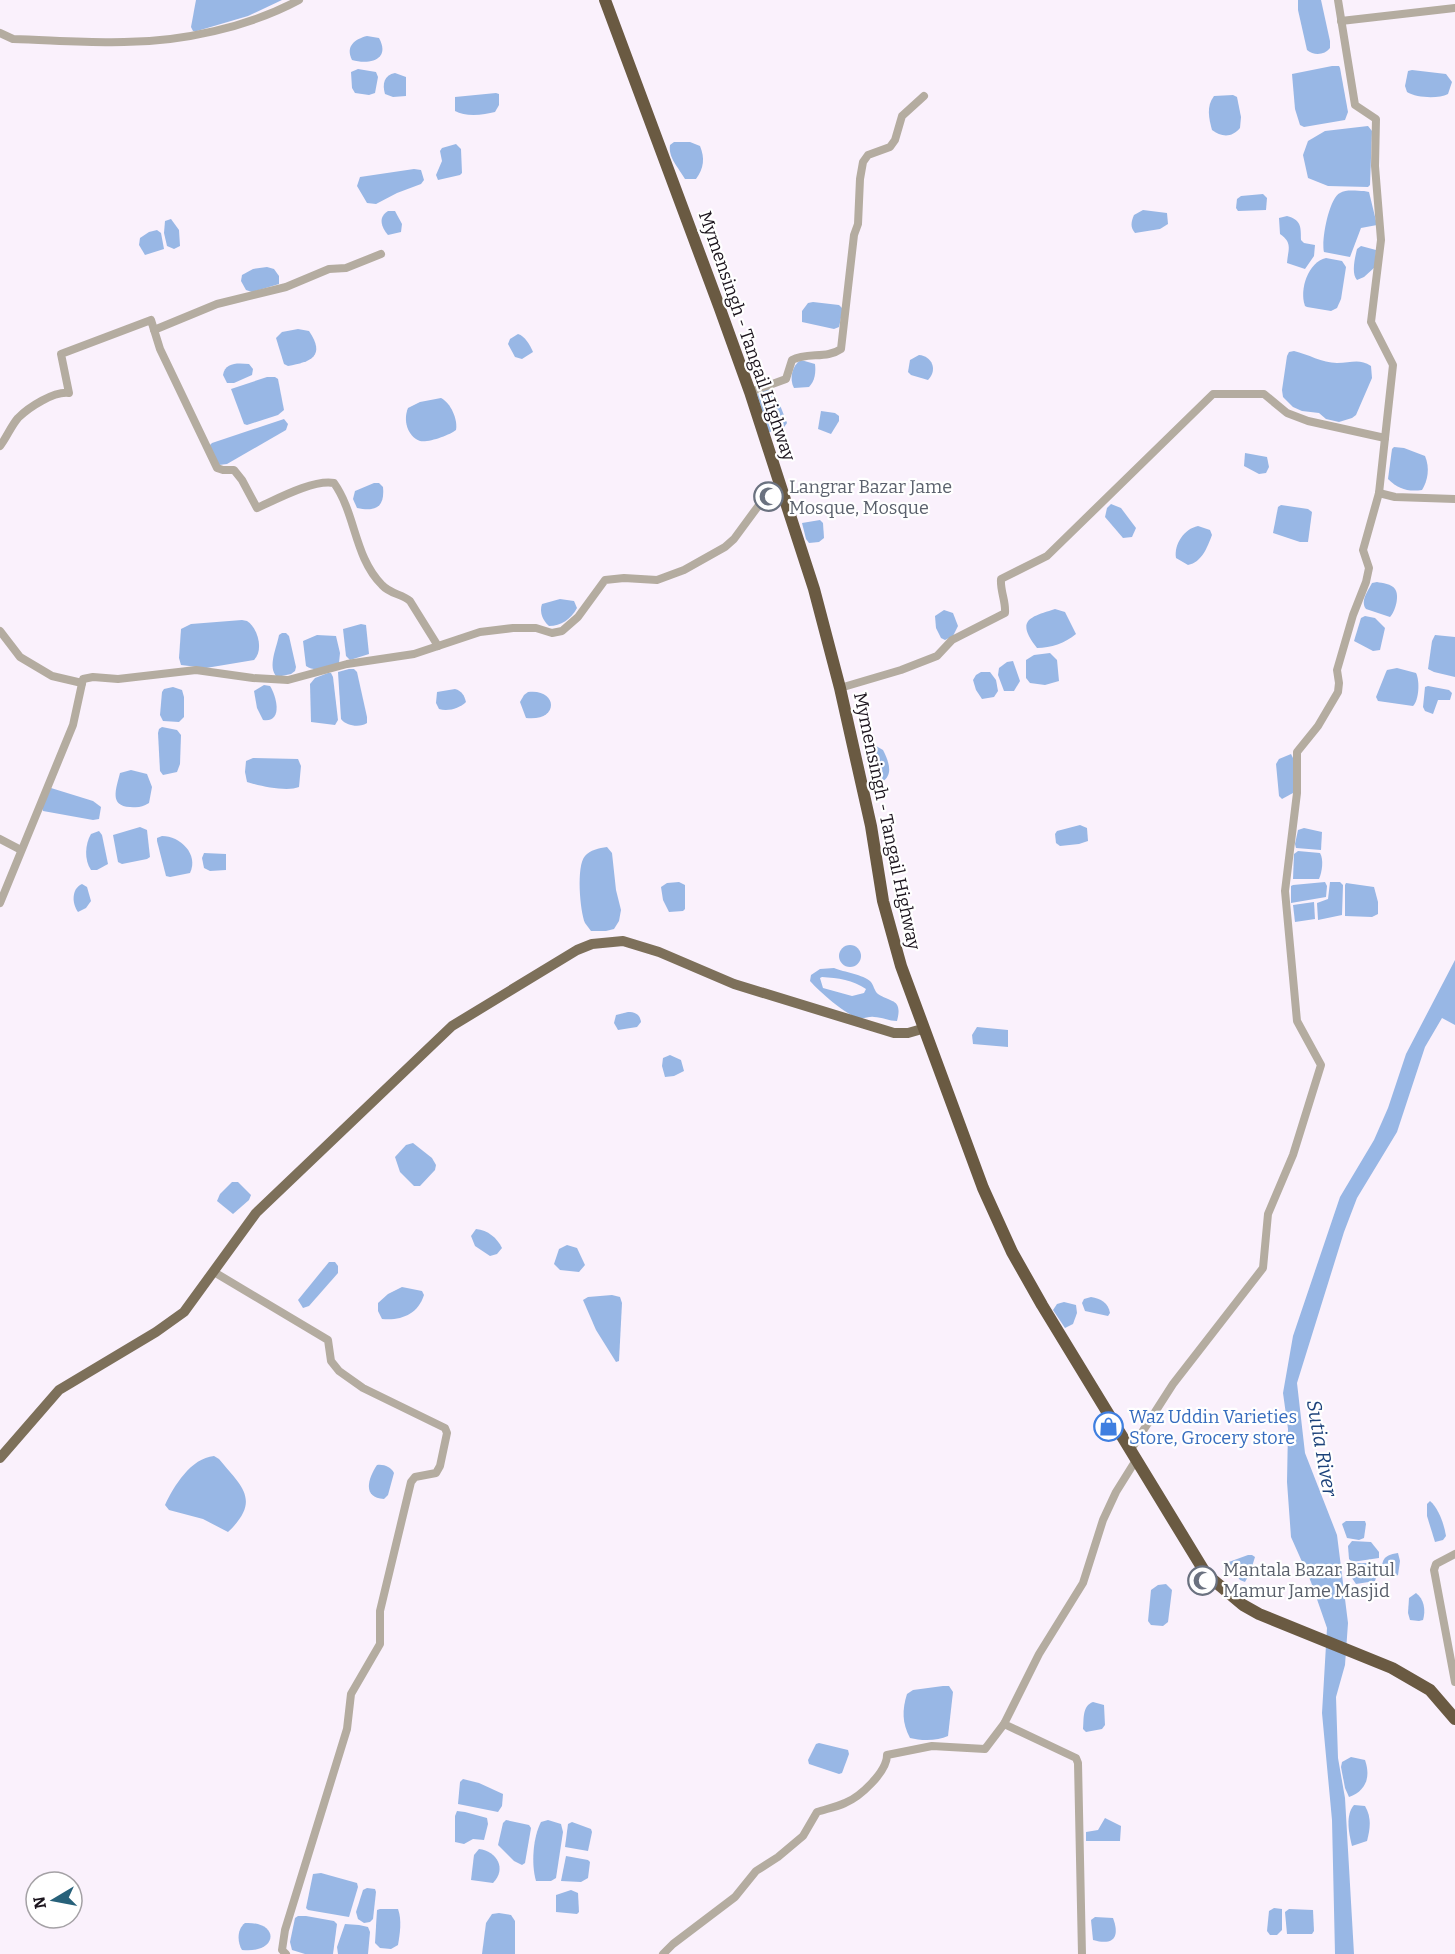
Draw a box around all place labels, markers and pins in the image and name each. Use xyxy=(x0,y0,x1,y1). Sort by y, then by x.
place label: Langrar Bazar Jame Mosque, Mosque xyxy=(789,476,952,519)
mosque icon: Langrar Bazar Jame Mosque, Mosque xyxy=(752,481,784,513)
place label: Waz Uddin Varieties Store, Grocery store xyxy=(1129,1406,1297,1449)
shop icon: Waz Uddin Varieties Store, Grocery store xyxy=(1092,1411,1124,1443)
place label: Mantala Bazar Baitul Mamur Jame Masjid xyxy=(1223,1559,1395,1602)
mosque icon: Mantala Bazar Baitul Mamur Jame Masjid xyxy=(1186,1564,1218,1596)

